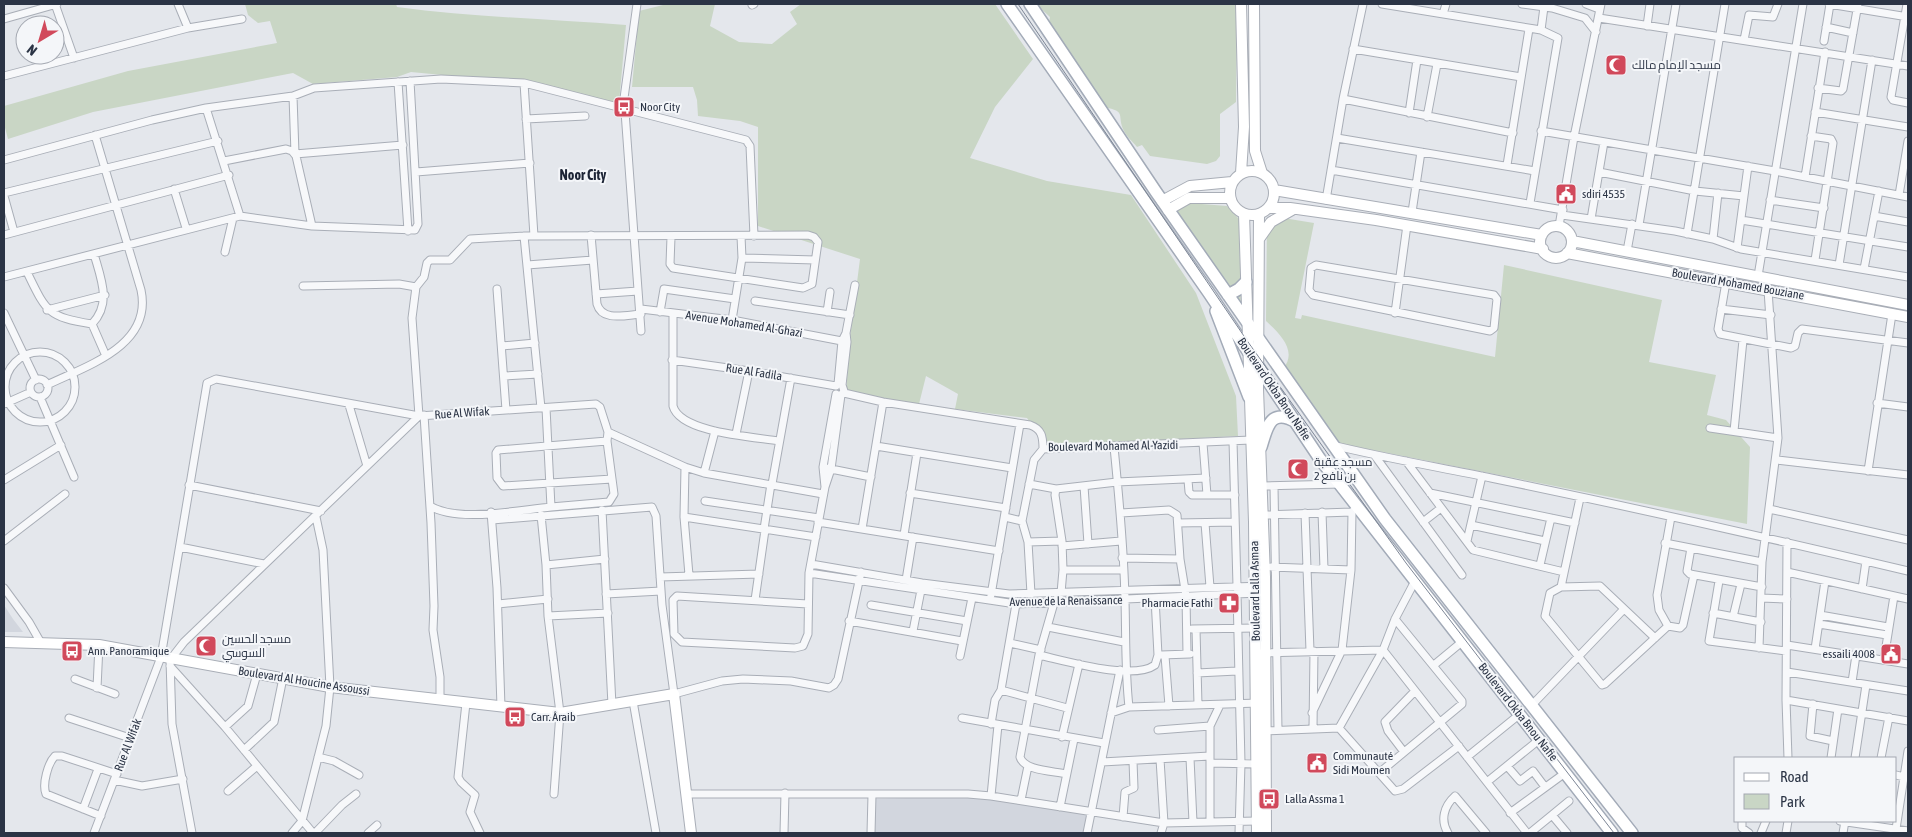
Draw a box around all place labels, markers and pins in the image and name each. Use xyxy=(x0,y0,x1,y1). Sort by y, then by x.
mosque icon: مسجد الإمام مالك xyxy=(1604,53,1628,77)
place label: مسجد الإمام مالك xyxy=(1632,58,1721,73)
bus stop icon: Noor City xyxy=(612,95,636,119)
place label: Noor City xyxy=(640,100,680,114)
public building icon: sdiri 4535 xyxy=(1554,182,1578,206)
place label: sdiri 4535 xyxy=(1582,187,1625,201)
place label: مسجد عقبة بن نافع 2 xyxy=(1314,455,1373,484)
mosque icon: مسجد عقبة بن نافع 2 xyxy=(1286,457,1310,481)
pharmacy icon: Pharmacie Fathi xyxy=(1217,591,1241,615)
place label: Pharmacie Fathi xyxy=(1141,596,1213,610)
place label: مسجد الحسين السوسي xyxy=(222,632,291,663)
mosque icon: مسجد الحسين السوسي xyxy=(194,634,218,658)
bus stop icon: Ann. Panoramique xyxy=(60,639,84,663)
public building icon: essaili 4008 xyxy=(1879,642,1903,666)
place label: Ann. Panoramique xyxy=(88,644,169,658)
place label: essaili 4008 xyxy=(1823,647,1875,661)
bus stop icon: Carr. Âraib xyxy=(503,705,527,729)
place label: Carr. Âraib xyxy=(531,710,576,724)
place label: Communauté Sidi Moumen xyxy=(1333,749,1393,777)
public building icon: Communauté Sidi Moumen xyxy=(1305,751,1329,775)
bus stop icon: Lalla Assma 1 xyxy=(1257,787,1281,811)
place label: Lalla Assma 1 xyxy=(1285,792,1345,806)

